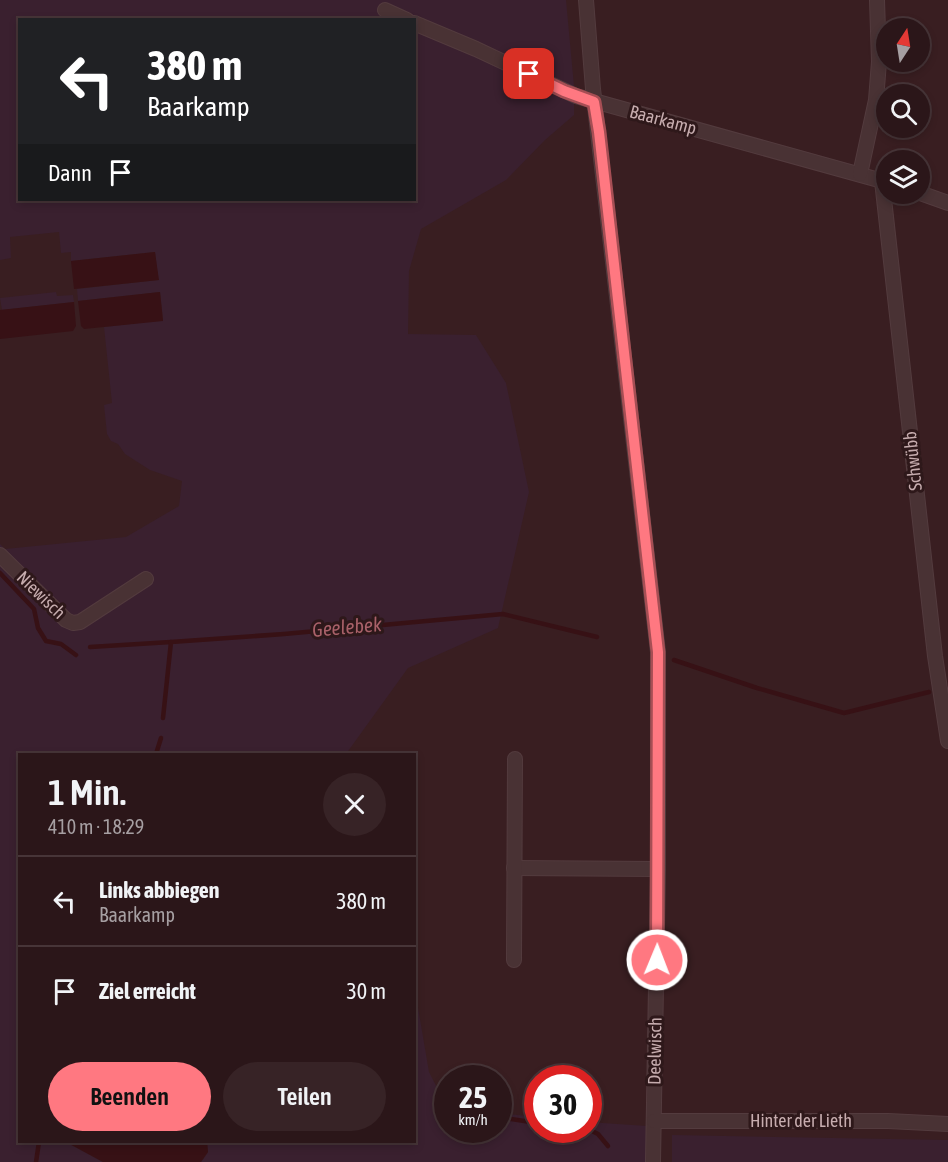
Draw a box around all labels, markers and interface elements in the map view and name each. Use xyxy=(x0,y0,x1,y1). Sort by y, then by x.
north arrow xyxy=(876,18,930,72)
map controls xyxy=(876,18,930,204)
text: 380 m xyxy=(147,41,242,89)
icon: left xyxy=(48,42,126,120)
pin xyxy=(503,48,554,99)
icon: arrive xyxy=(512,57,545,90)
button: search xyxy=(876,84,930,138)
text: Baarkamp xyxy=(147,91,250,122)
street label: Baarkamp xyxy=(627,101,699,139)
button: layers xyxy=(876,150,930,204)
icon: arrive xyxy=(104,156,137,189)
text: Dann xyxy=(48,160,92,186)
street label: Schwübb xyxy=(899,430,926,492)
street label: Niewisch xyxy=(13,566,70,623)
water label: Geelebek xyxy=(311,612,383,641)
text: 1 Min. xyxy=(48,771,126,813)
button: close xyxy=(323,773,386,836)
text: 410 m · 18:29 xyxy=(48,815,144,838)
text: Links abbiegen xyxy=(99,877,220,903)
icon: left xyxy=(48,885,81,918)
text: 380 m xyxy=(336,888,386,914)
text: Baarkamp xyxy=(99,903,175,926)
position arrow xyxy=(625,928,689,992)
icon: arrive xyxy=(48,975,81,1008)
text: Ziel erreicht xyxy=(99,978,196,1004)
text: 30 m xyxy=(346,978,386,1004)
street label: Deelwisch xyxy=(643,1017,666,1085)
button: Beenden xyxy=(48,1062,211,1131)
button: Teilen xyxy=(223,1062,386,1131)
speed limit sign: 30 xyxy=(524,1065,602,1143)
text: 25 xyxy=(459,1080,487,1114)
street label: Hinter der Lieth xyxy=(750,1110,852,1131)
text: km/h xyxy=(458,1111,488,1128)

